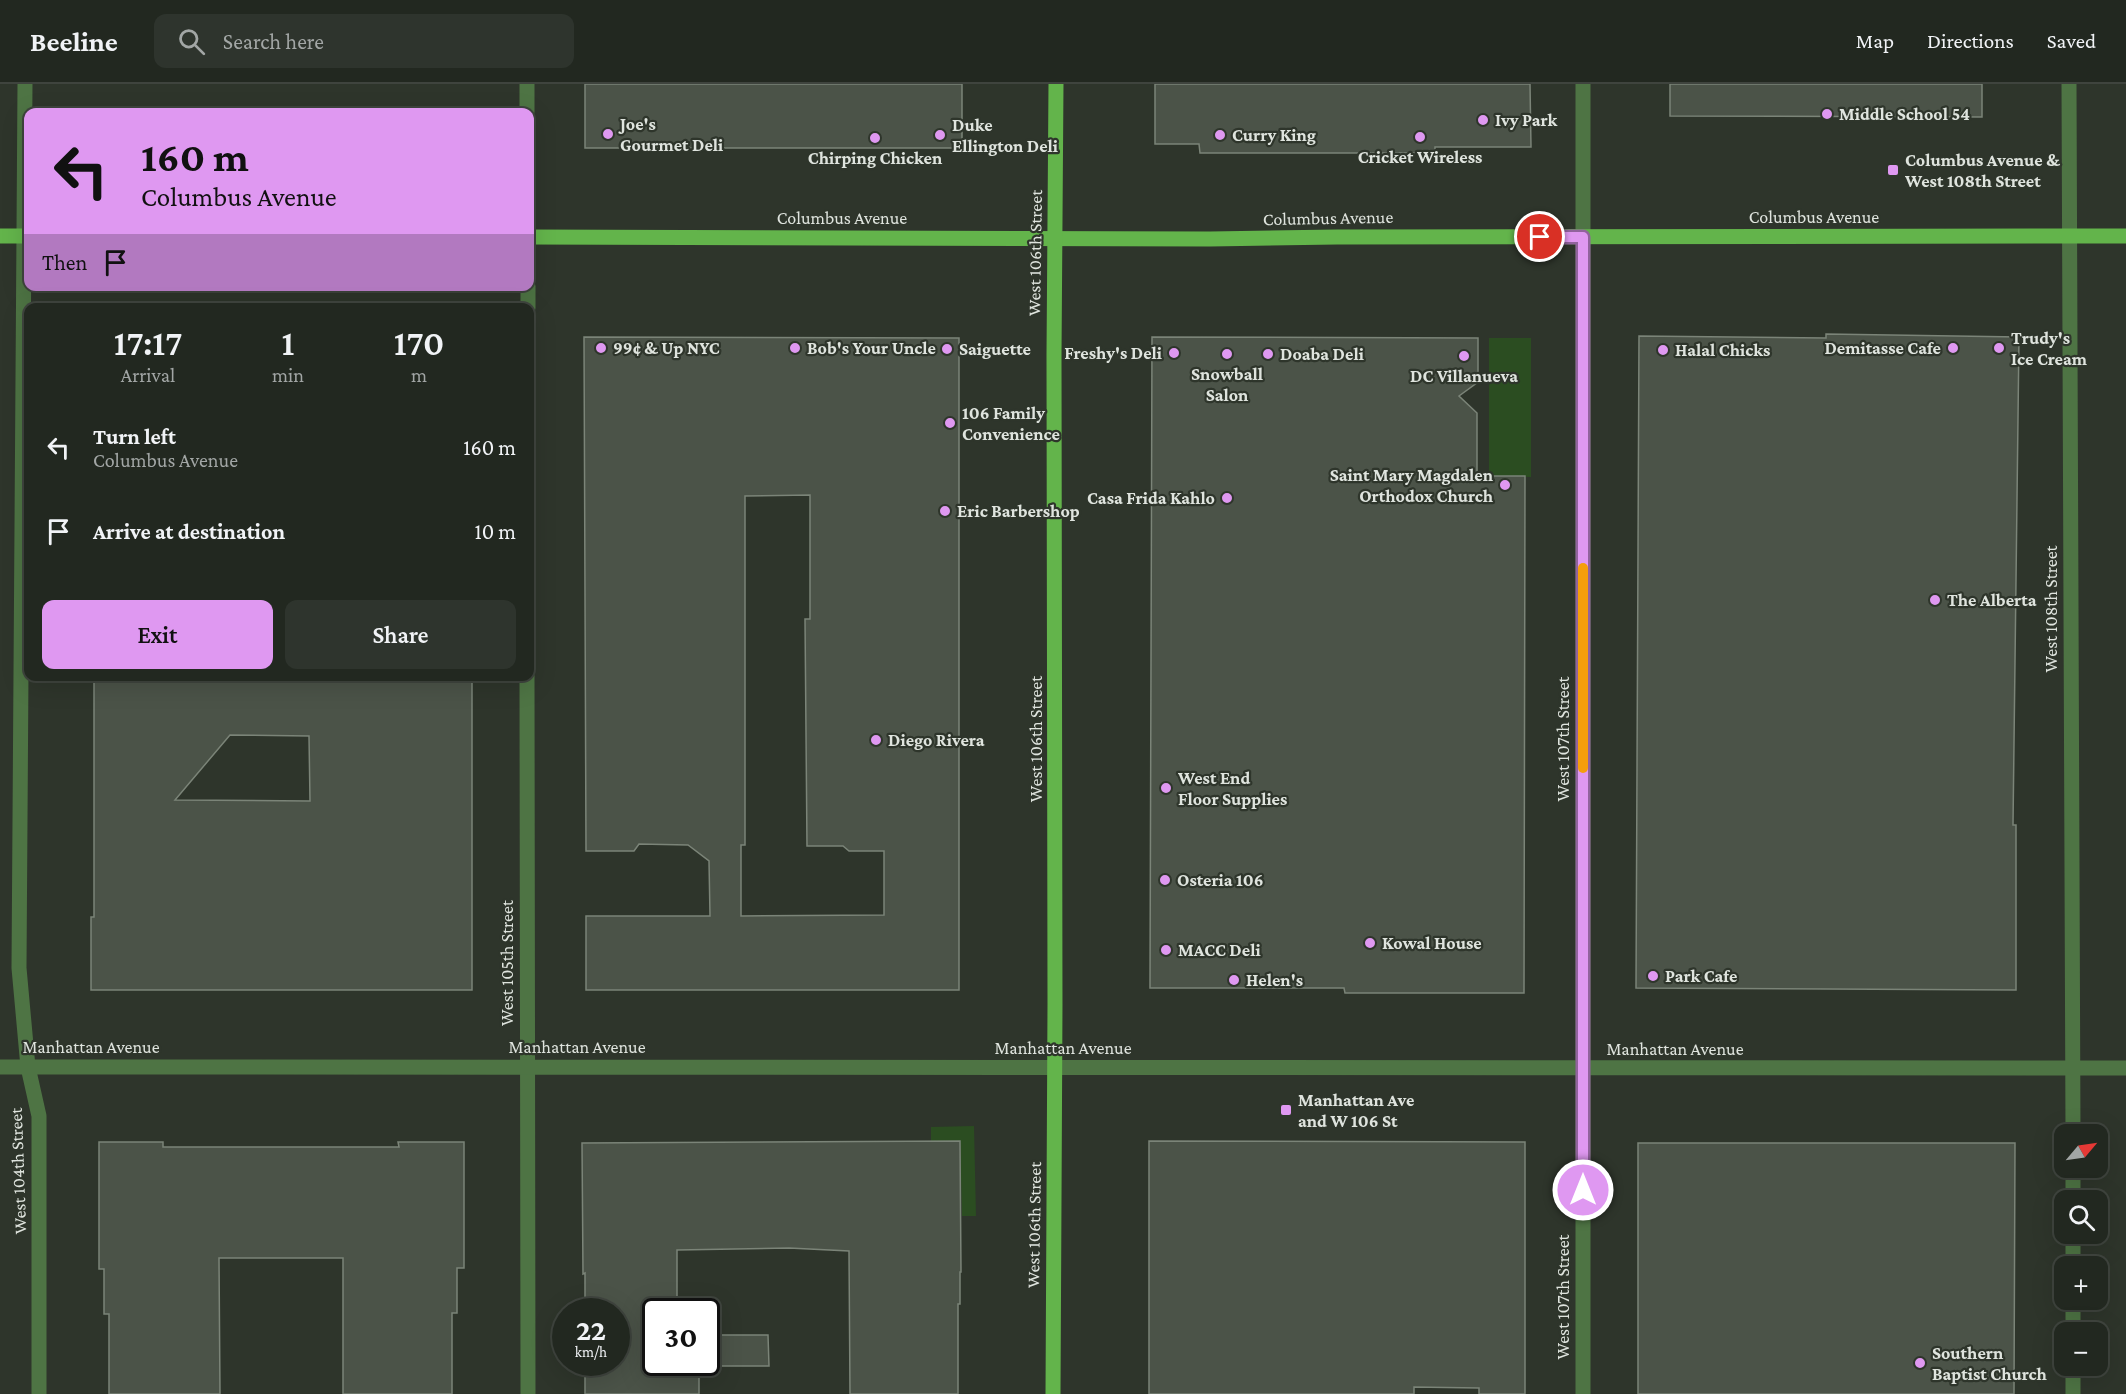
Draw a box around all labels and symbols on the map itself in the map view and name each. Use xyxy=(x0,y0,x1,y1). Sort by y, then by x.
place label: Middle School 54 xyxy=(1839,104,1970,124)
marker: Middle School 54 xyxy=(1820,107,1834,121)
place label: Ivy Park xyxy=(1495,110,1558,130)
marker: Ivy Park xyxy=(1476,113,1490,127)
place label: Joe's Gourmet Deli xyxy=(618,114,724,155)
place label: Duke Ellington Deli xyxy=(952,115,1059,156)
place label: Curry King xyxy=(1232,125,1316,145)
marker: Joe's Gourmet Deli xyxy=(601,127,615,141)
marker: Duke Ellington Deli xyxy=(933,128,947,142)
marker: Curry King xyxy=(1213,128,1227,142)
marker: Cricket Wireless xyxy=(1413,130,1427,144)
marker: Chirping Chicken xyxy=(868,131,882,145)
place label: Cricket Wireless xyxy=(1358,147,1482,167)
place label: Chirping Chicken xyxy=(808,148,943,168)
place label: Columbus Avenue & West 108th Street xyxy=(1904,150,2060,191)
marker: Columbus Avenue & West 108th Street xyxy=(1886,163,1900,177)
street label: West 106th Street xyxy=(1024,189,1046,316)
street label: Columbus Avenue xyxy=(1263,207,1393,229)
street label: Columbus Avenue xyxy=(1749,207,1879,227)
street label: Columbus Avenue xyxy=(777,208,907,228)
pin xyxy=(1514,211,1565,262)
place label: Trudy's Ice Cream xyxy=(2011,328,2088,369)
place label: 99¢ & Up NYC xyxy=(613,338,720,358)
place label: Bob's Your Uncle xyxy=(807,338,936,358)
place label: Demitasse Cafe xyxy=(1824,338,1941,358)
place label: Saiguette xyxy=(959,339,1031,359)
place label: Halal Chicks xyxy=(1675,340,1770,360)
marker: 99¢ & Up NYC xyxy=(594,341,608,355)
marker: Bob's Your Uncle xyxy=(788,341,802,355)
marker: Demitasse Cafe xyxy=(1946,341,1960,355)
marker: Trudy's Ice Cream xyxy=(1992,341,2006,355)
marker: Saiguette xyxy=(940,342,954,356)
place label: Freshy's Deli xyxy=(1064,343,1163,363)
marker: Halal Chicks xyxy=(1656,343,1670,357)
place label: Doaba Deli xyxy=(1280,344,1365,364)
marker: Freshy's Deli xyxy=(1167,346,1181,360)
marker: Snowball Salon xyxy=(1220,347,1234,361)
marker: Doaba Deli xyxy=(1261,347,1275,361)
marker: DC Villanueva xyxy=(1457,349,1471,363)
place label: Snowball Salon xyxy=(1191,364,1263,405)
place label: DC Villanueva xyxy=(1410,366,1518,386)
place label: 106 Family Convenience xyxy=(962,403,1060,444)
marker: 106 Family Convenience xyxy=(943,416,957,430)
place label: Saint Mary Magdalen Orthodox Church xyxy=(1330,465,1494,506)
marker: Saint Mary Magdalen Orthodox Church xyxy=(1498,478,1512,492)
place label: Casa Frida Kahlo xyxy=(1087,488,1215,508)
marker: Casa Frida Kahlo xyxy=(1220,491,1234,505)
place label: Eric Barbershop xyxy=(957,501,1080,521)
marker: Eric Barbershop xyxy=(938,504,952,518)
street label: West 108th Street xyxy=(2041,544,2061,673)
place label: The Alberta xyxy=(1947,590,2037,610)
marker: The Alberta xyxy=(1928,593,1942,607)
street label: West 106th Street xyxy=(1026,675,1046,802)
street label: West 107th Street xyxy=(1553,675,1573,802)
place label: Diego Rivera xyxy=(888,730,985,750)
marker: Diego Rivera xyxy=(869,733,883,747)
place label: West End Floor Supplies xyxy=(1177,768,1287,809)
marker: West End Floor Supplies xyxy=(1159,781,1173,795)
place label: Osteria 106 xyxy=(1177,870,1264,890)
marker: Osteria 106 xyxy=(1158,873,1172,887)
street label: West 105th Street xyxy=(497,899,517,1026)
place label: Kowal House xyxy=(1382,933,1482,953)
marker: Kowal House xyxy=(1363,936,1377,950)
place label: MACC Deli xyxy=(1178,940,1261,960)
marker: MACC Deli xyxy=(1159,943,1173,957)
place label: Park Cafe xyxy=(1665,966,1737,986)
marker: Park Cafe xyxy=(1646,969,1660,983)
place label: Helen's xyxy=(1246,970,1303,990)
marker: Helen's xyxy=(1227,973,1241,987)
street label: Manhattan Avenue xyxy=(22,1037,160,1057)
street label: Manhattan Avenue xyxy=(508,1037,646,1057)
street label: Manhattan Avenue xyxy=(994,1038,1132,1058)
street label: Manhattan Avenue xyxy=(1606,1039,1744,1059)
place label: Manhattan Ave and W 106 St xyxy=(1298,1090,1414,1131)
marker: Manhattan Ave and W 106 St xyxy=(1279,1103,1293,1117)
street label: West 104th Street xyxy=(6,1106,30,1235)
north arrow xyxy=(2054,1124,2108,1178)
position arrow xyxy=(1551,1158,1615,1222)
street label: West 106th Street xyxy=(1023,1161,1045,1288)
street label: West 107th Street xyxy=(1553,1233,1573,1360)
speed limit sign: 30 xyxy=(642,1298,720,1376)
place label: Southern Baptist Church xyxy=(1932,1343,2047,1384)
marker: Southern Baptist Church xyxy=(1913,1356,1927,1370)

